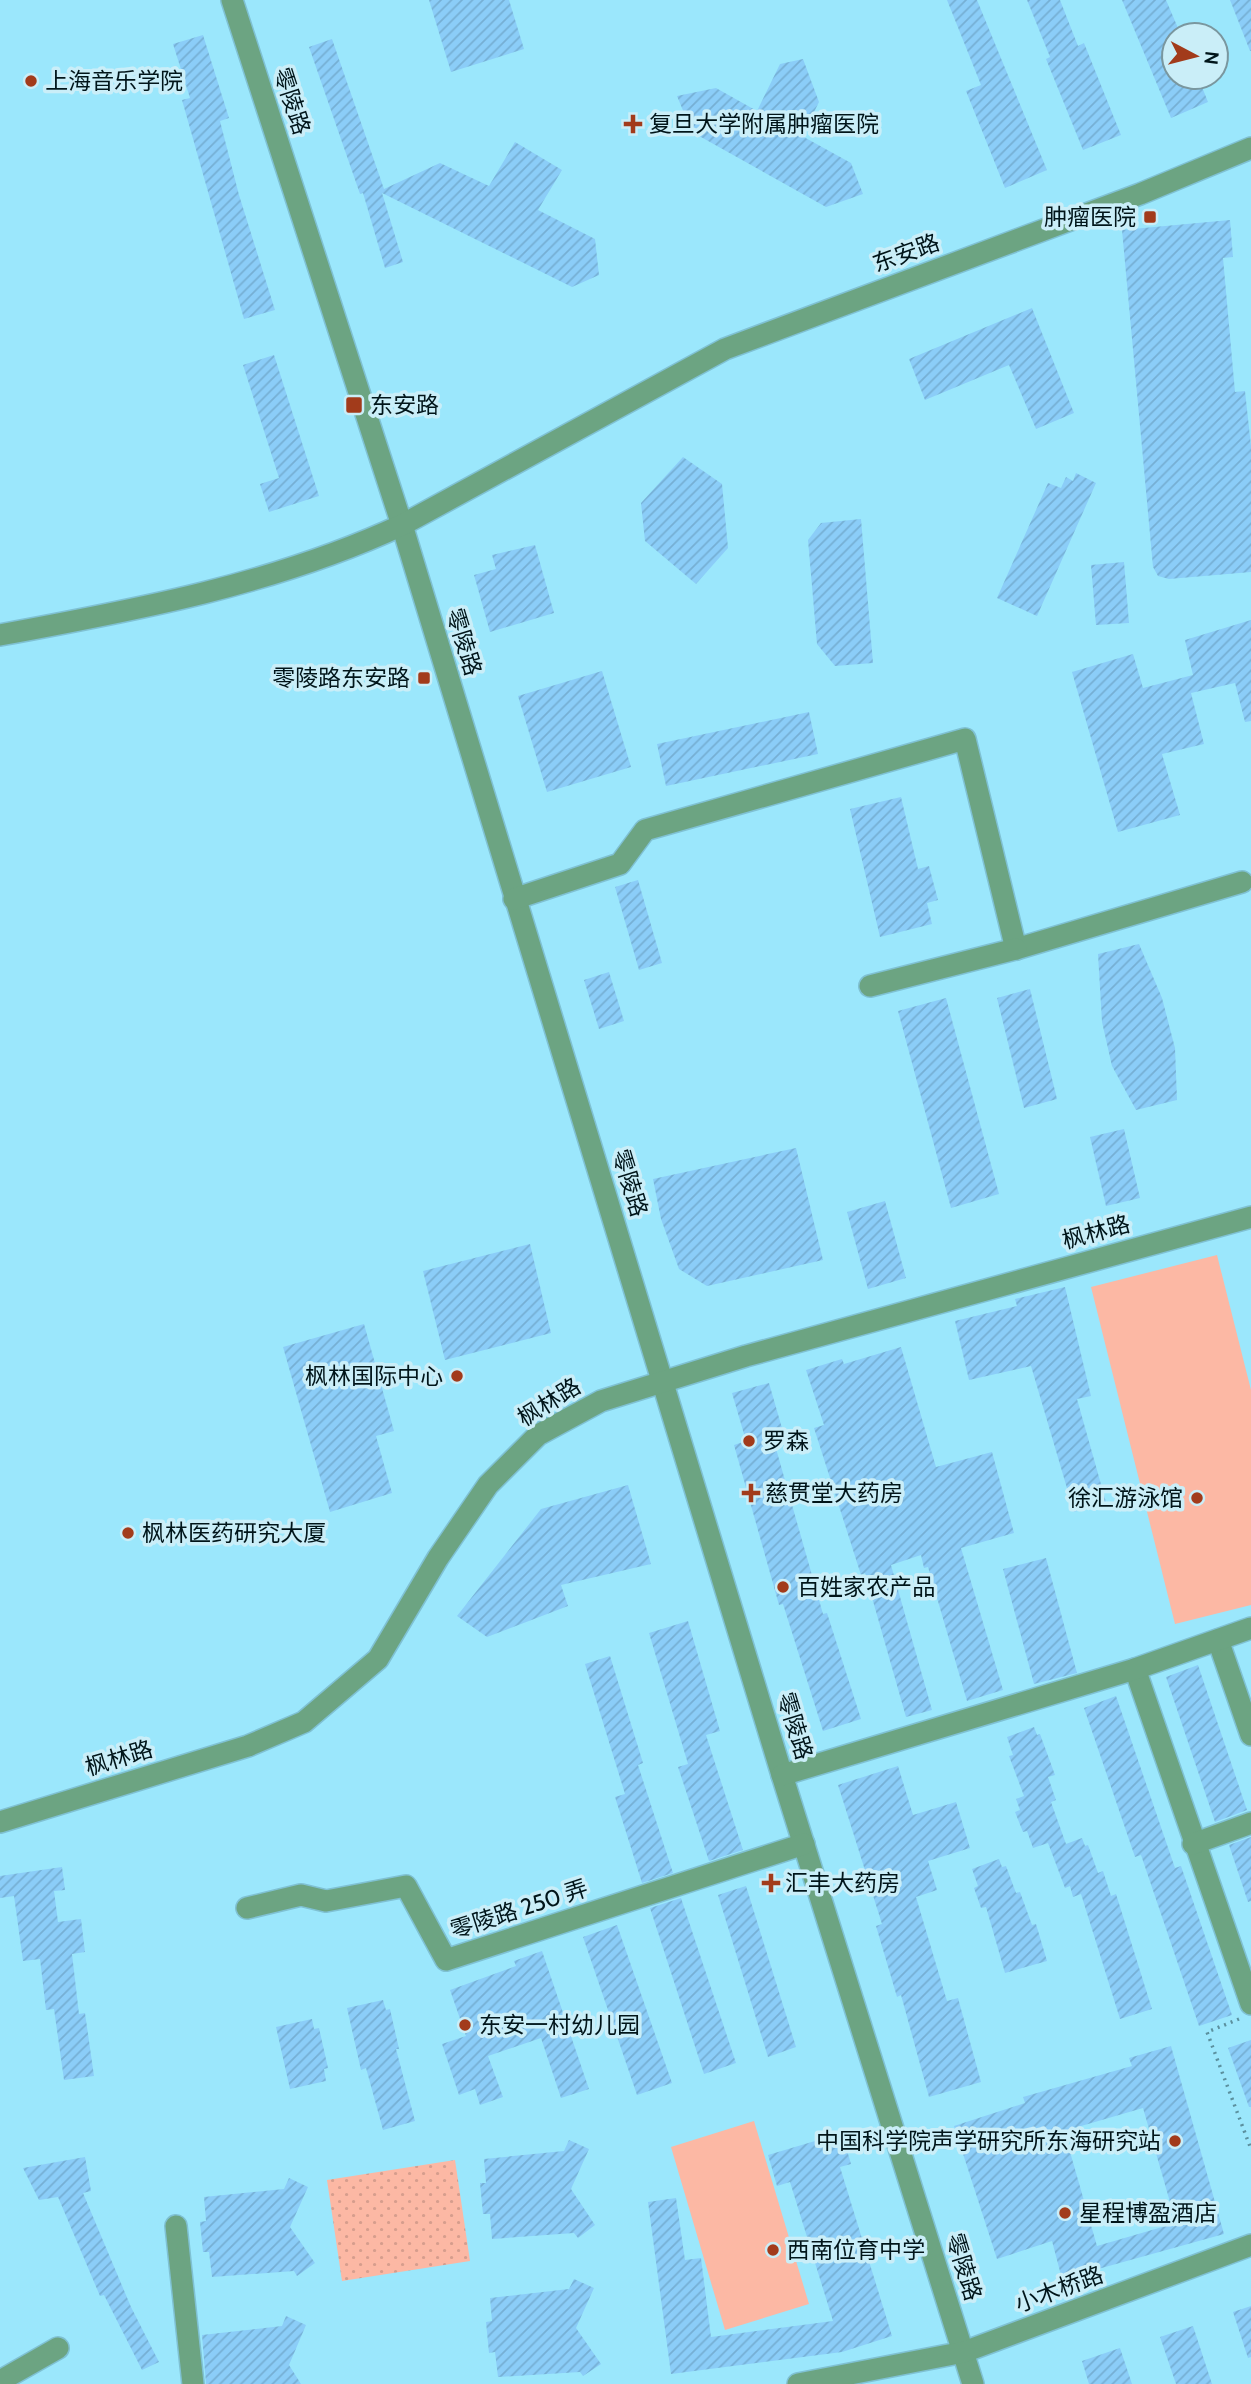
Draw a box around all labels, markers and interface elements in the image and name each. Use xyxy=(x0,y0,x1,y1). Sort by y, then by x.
north arrow xyxy=(1160,21,1230,91)
text: N xyxy=(1199,50,1224,66)
street label: 零陵路 xyxy=(268,64,316,138)
place label: 上海音乐学院 xyxy=(45,67,183,95)
marker: 上海音乐学院 xyxy=(23,73,39,89)
place label: 复旦大学附属肿瘤医院 xyxy=(649,110,879,138)
marker: 复旦大学附属肿瘤医院 xyxy=(623,114,643,134)
place label: 肿瘤医院 xyxy=(1044,203,1136,231)
marker: 肿瘤医院 xyxy=(1142,209,1158,225)
street label: 东安路 xyxy=(869,228,943,278)
place label: 东安路 xyxy=(370,391,439,419)
marker: 东安路 xyxy=(344,395,364,415)
street label: 零陵路 xyxy=(441,605,487,679)
place label: 零陵路东安路 xyxy=(272,664,410,692)
marker: 零陵路东安路 xyxy=(416,670,432,686)
street label: 零陵路 xyxy=(607,1146,653,1220)
street label: 枫林路 xyxy=(1059,1210,1133,1254)
place label: 枫林国际中心 xyxy=(305,1362,443,1390)
marker: 枫林国际中心 xyxy=(449,1368,465,1384)
street label: 枫林路 xyxy=(512,1372,586,1432)
place label: 罗森 xyxy=(763,1427,809,1455)
marker: 罗森 xyxy=(741,1433,757,1449)
place label: 慈贯堂大药房 xyxy=(765,1479,903,1507)
place label: 徐汇游泳馆 xyxy=(1068,1484,1183,1512)
marker: 慈贯堂大药房 xyxy=(743,1485,759,1501)
marker: 徐汇游泳馆 xyxy=(1189,1490,1205,1506)
place label: 枫林医药研究大厦 xyxy=(142,1519,326,1547)
marker: 枫林医药研究大厦 xyxy=(120,1525,136,1541)
place label: 百姓家农产品 xyxy=(797,1573,935,1601)
marker: 百姓家农产品 xyxy=(775,1579,791,1595)
street label: 零陵路 xyxy=(772,1689,818,1763)
street label: 枫林路 xyxy=(82,1735,156,1781)
place label: 汇丰大药房 xyxy=(785,1869,900,1897)
street label: 零陵路 250 弄 xyxy=(447,1874,591,1944)
marker: 汇丰大药房 xyxy=(763,1875,779,1891)
place label: 东安一村幼儿园 xyxy=(479,2011,640,2039)
marker: 东安一村幼儿园 xyxy=(457,2017,473,2033)
place label: 中国科学院声学研究所东海研究站 xyxy=(816,2127,1161,2155)
marker: 中国科学院声学研究所东海研究站 xyxy=(1167,2133,1183,2149)
place label: 星程博盈酒店 xyxy=(1079,2199,1217,2227)
marker: 星程博盈酒店 xyxy=(1057,2205,1073,2221)
street label: 零陵路 xyxy=(941,2230,987,2304)
place label: 西南位育中学 xyxy=(787,2236,925,2264)
marker: 西南位育中学 xyxy=(765,2242,781,2258)
street label: 小木桥路 xyxy=(1011,2260,1107,2318)

